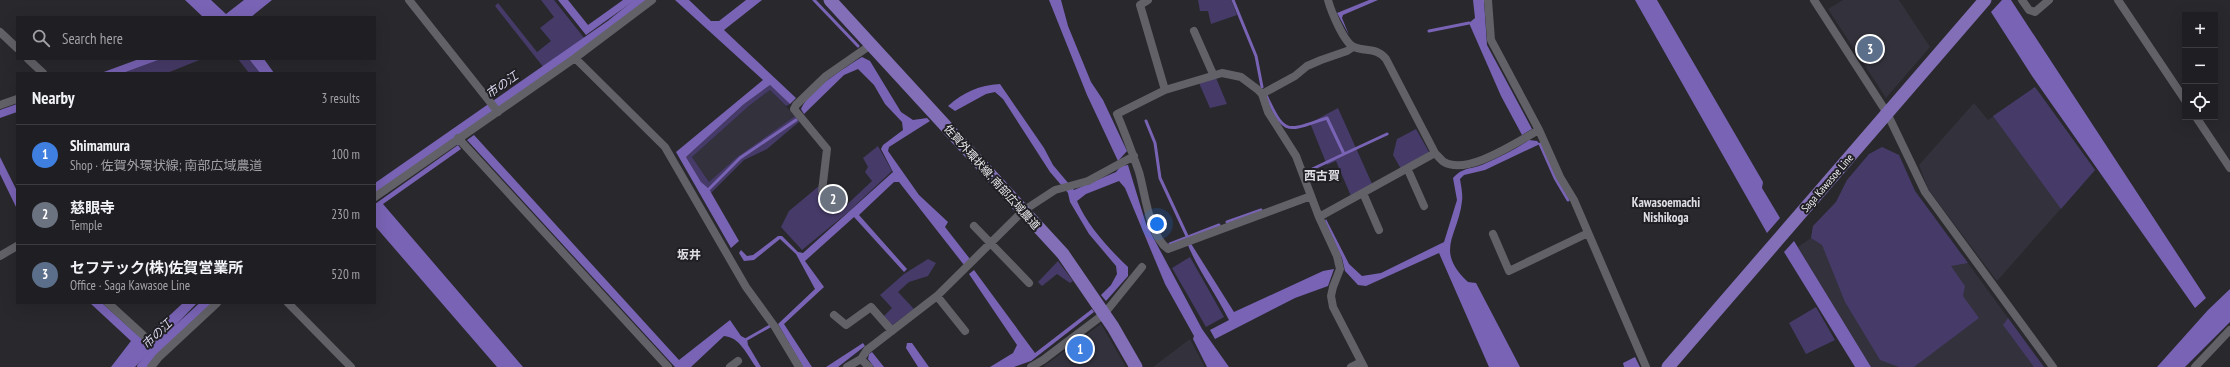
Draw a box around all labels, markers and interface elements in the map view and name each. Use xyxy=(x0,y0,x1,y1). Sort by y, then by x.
map controls xyxy=(2182,12,2218,120)
button: + xyxy=(2182,12,2218,48)
search box xyxy=(16,16,376,60)
icon: search xyxy=(30,27,52,49)
text: Search here xyxy=(62,29,123,48)
pin: 3 xyxy=(1857,34,1883,64)
button: − xyxy=(2182,48,2218,84)
water label: 市の江 xyxy=(483,67,522,101)
button: locate xyxy=(2182,84,2218,120)
text: Nearby xyxy=(32,87,75,109)
text: 3 results xyxy=(321,90,360,107)
street label: 佐賀外環状線; 南部広域農道 xyxy=(941,122,1043,232)
text: Shimamura xyxy=(70,136,130,155)
text: 1 xyxy=(42,146,48,163)
text: 100 m xyxy=(331,146,360,163)
street label: Saga Kawasoe Line xyxy=(1798,151,1856,215)
text: Shop · 佐賀外環状線; 南部広域農道 xyxy=(70,157,262,174)
district label: 西古賀 xyxy=(1304,168,1340,183)
pin: 2 xyxy=(820,184,846,214)
district label: Kawasoemachi Nishikoga xyxy=(1632,194,1700,226)
text: 慈眼寺 xyxy=(70,198,115,217)
text: 2 xyxy=(42,206,48,223)
text: 230 m xyxy=(331,206,360,223)
your location xyxy=(1147,214,1167,234)
text: Temple xyxy=(70,217,102,234)
district label: 坂井 xyxy=(677,247,701,262)
text: セフテック(株)佐賀営業所 xyxy=(70,258,243,277)
text: 3 xyxy=(42,266,48,283)
text: 520 m xyxy=(331,266,360,283)
text: Office · Saga Kawasoe Line xyxy=(70,277,190,294)
water label: 市の江 xyxy=(138,314,176,352)
pin: 1 xyxy=(1067,334,1093,364)

